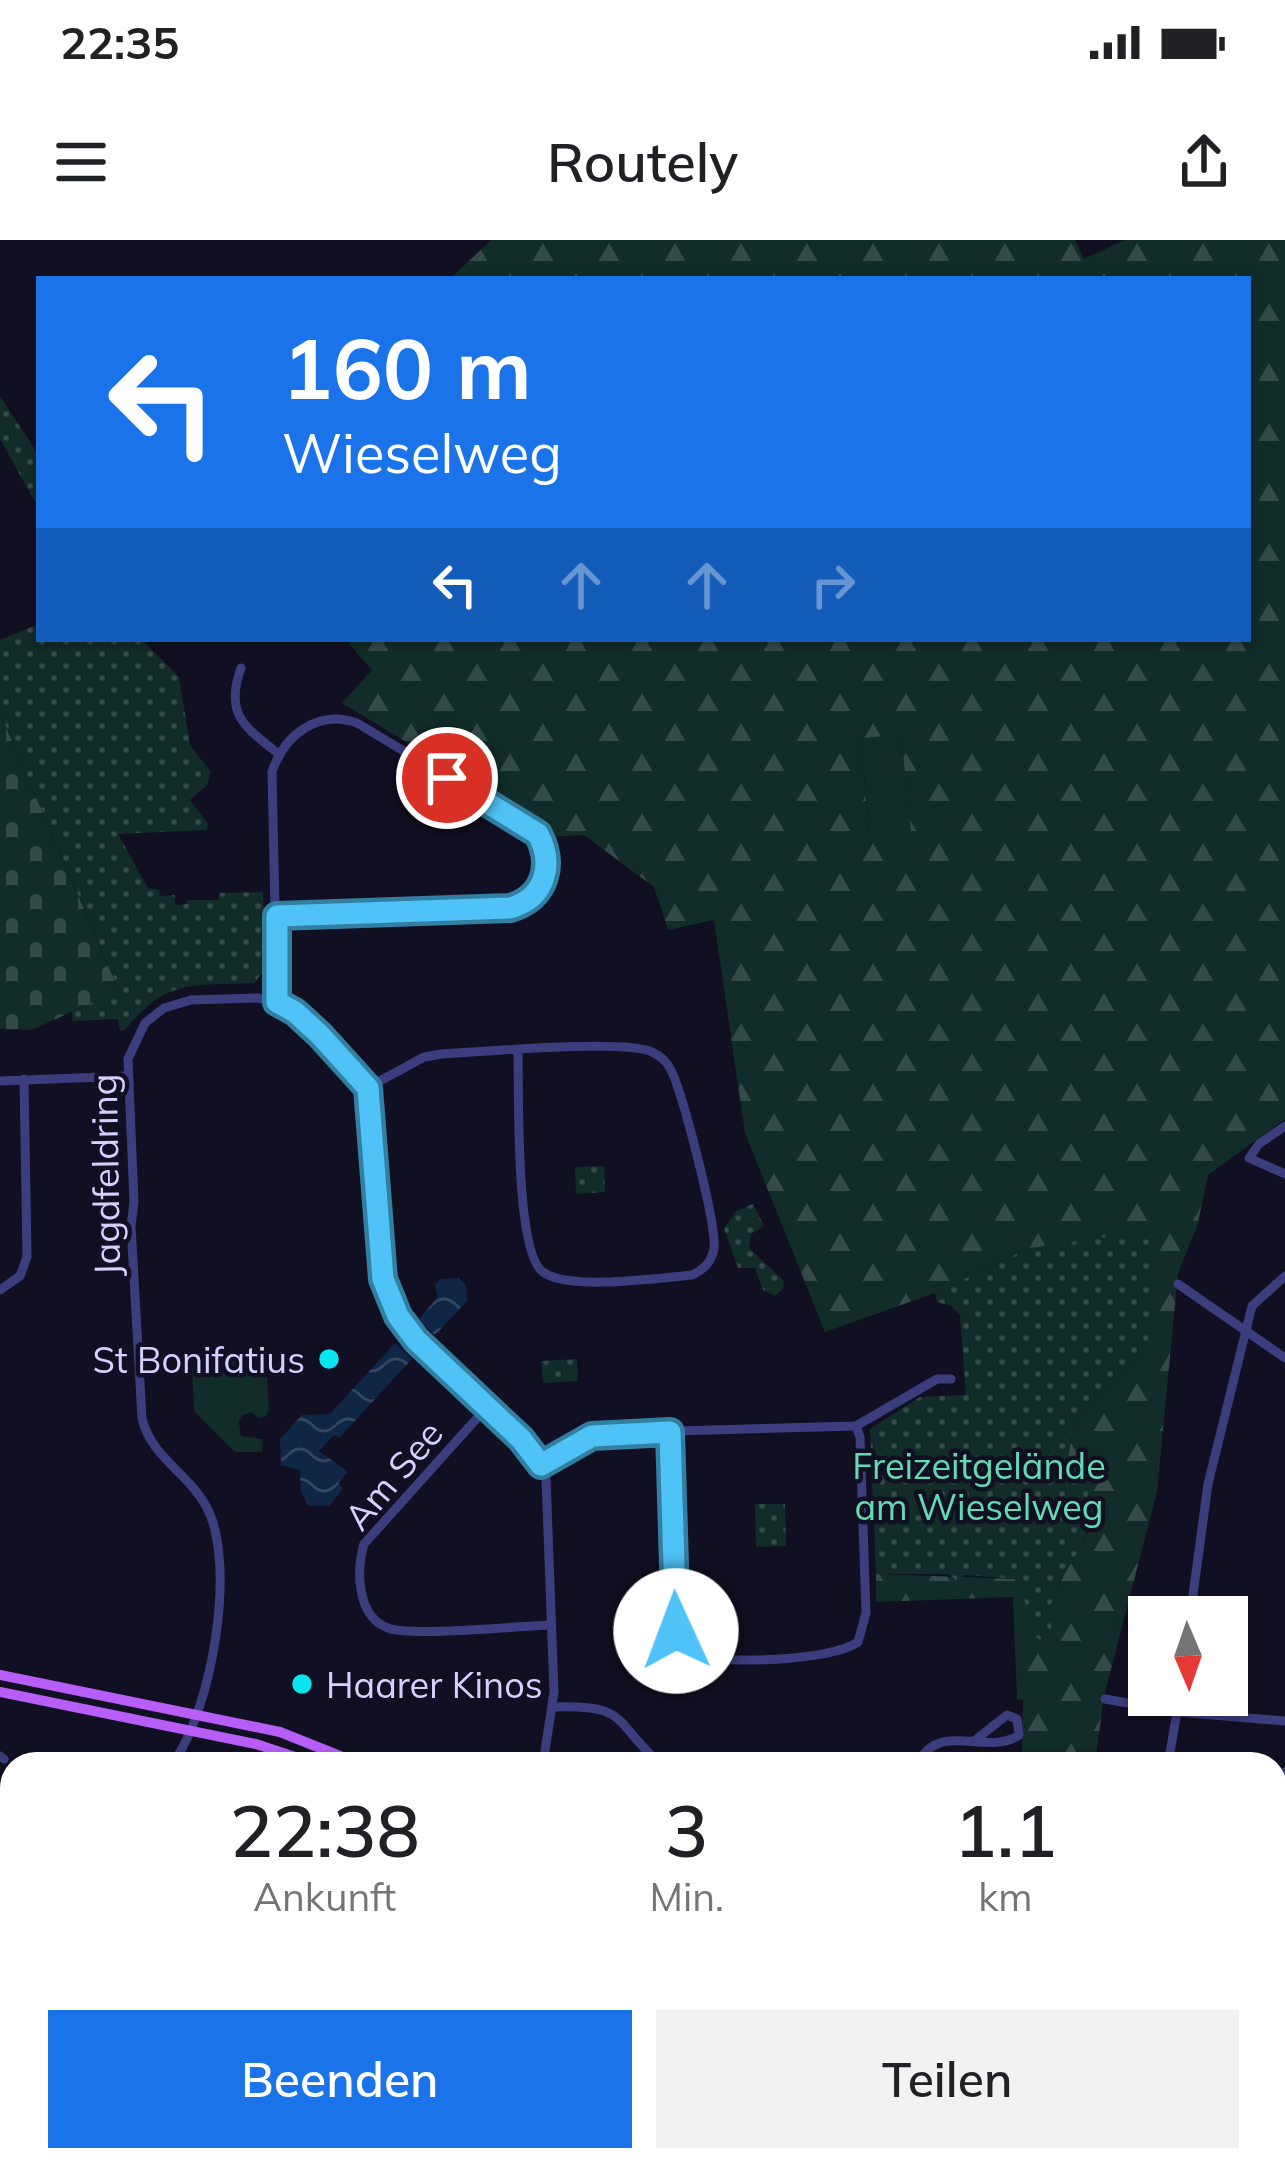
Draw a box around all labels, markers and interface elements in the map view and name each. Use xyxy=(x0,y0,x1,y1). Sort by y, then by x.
text: 22:35 xyxy=(60,14,179,70)
text: Routely xyxy=(547,128,738,196)
icon: menu xyxy=(48,129,114,195)
icon: share xyxy=(1171,129,1237,195)
text: 160 m xyxy=(282,315,532,420)
icon: left xyxy=(84,324,240,480)
text: Wieselweg xyxy=(282,419,562,487)
icon: left xyxy=(422,552,488,618)
icon: ahead xyxy=(548,552,614,618)
icon: ahead xyxy=(674,552,740,618)
icon: right xyxy=(800,552,866,618)
pin xyxy=(396,727,498,829)
icon: arrive xyxy=(414,745,480,811)
street label: Jagdfeldring xyxy=(81,1073,129,1277)
place label: St Bonifatius xyxy=(93,1337,305,1382)
marker: St Bonifatius xyxy=(316,1346,342,1372)
street label: Am See xyxy=(334,1411,452,1539)
park label: Freizeitgelände am Wieselweg xyxy=(852,1443,1106,1529)
position arrow xyxy=(613,1568,739,1694)
north arrow xyxy=(1128,1596,1248,1716)
map controls xyxy=(1128,1596,1248,1716)
place label: Haarer Kinos xyxy=(326,1662,543,1707)
marker: Haarer Kinos xyxy=(289,1671,315,1697)
text: 22:38 xyxy=(230,1785,420,1875)
text: 3 xyxy=(665,1785,708,1875)
text: 1.1 xyxy=(954,1785,1057,1875)
text: Ankunft xyxy=(253,1872,396,1921)
text: Min. xyxy=(649,1872,724,1921)
text: km xyxy=(978,1872,1033,1921)
button: Beenden xyxy=(48,2010,632,2148)
button: Teilen xyxy=(656,2010,1239,2148)

